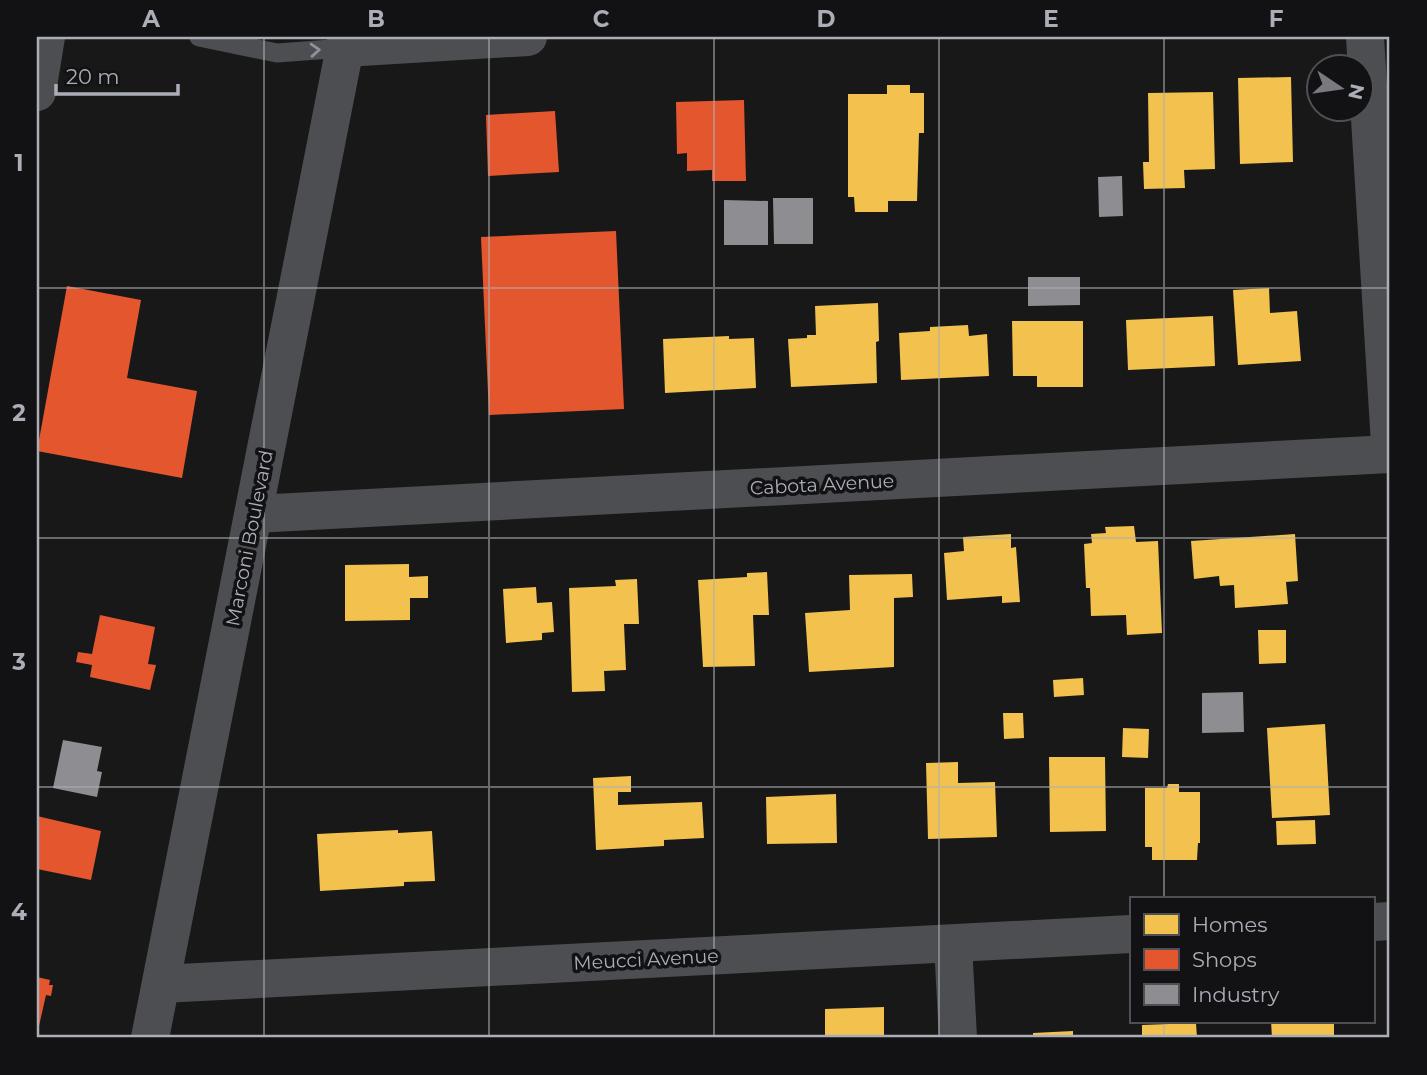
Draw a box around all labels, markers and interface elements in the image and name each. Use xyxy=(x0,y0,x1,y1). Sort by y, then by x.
text: A xyxy=(141,5,160,33)
text: B xyxy=(367,5,385,33)
text: C xyxy=(593,5,610,33)
text: D xyxy=(817,5,836,33)
text: E xyxy=(1043,5,1059,33)
text: F xyxy=(1269,5,1284,33)
one-way arrow xyxy=(309,43,320,58)
scale bar xyxy=(56,52,178,96)
north arrow xyxy=(1304,52,1374,122)
text: 20 m xyxy=(66,64,120,89)
text: N xyxy=(1343,82,1369,102)
text: 1 xyxy=(14,149,24,177)
text: 2 xyxy=(12,399,26,427)
street label: Marconi Boulevard xyxy=(221,448,278,628)
street label: Cabota Avenue xyxy=(749,469,895,500)
text: 3 xyxy=(11,648,26,676)
legend xyxy=(1130,897,1374,1023)
text: 4 xyxy=(11,898,27,926)
text: Homes xyxy=(1192,912,1267,937)
street label: Meucci Avenue xyxy=(573,944,719,975)
text: Shops xyxy=(1192,947,1257,972)
text: Industry xyxy=(1192,982,1280,1007)

